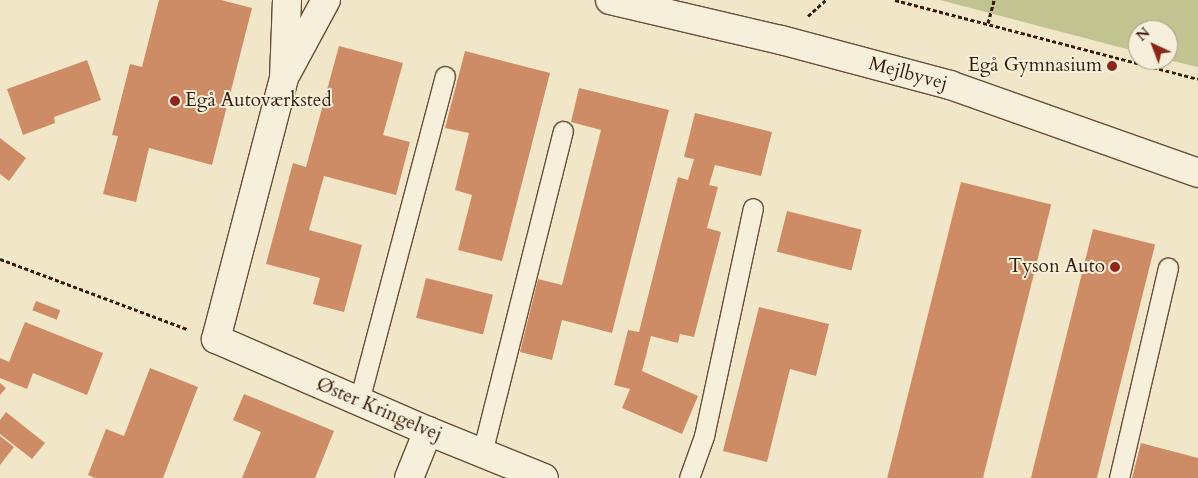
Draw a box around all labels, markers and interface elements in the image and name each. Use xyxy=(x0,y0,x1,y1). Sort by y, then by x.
north arrow xyxy=(1128,20,1178,70)
text: N xyxy=(1132,23,1154,45)
street label: Mejlbyvej xyxy=(866,53,950,95)
place label: Egå Gymnasium xyxy=(968,55,1102,77)
marker: Egå Gymnasium xyxy=(1106,60,1118,72)
place label: Egå Autoværksted xyxy=(185,90,331,112)
marker: Egå Autoværksted xyxy=(169,95,181,107)
place label: Tyson Auto xyxy=(1008,256,1105,278)
marker: Tyson Auto xyxy=(1109,261,1121,273)
street label: Øster Kringelvej xyxy=(313,373,445,447)

